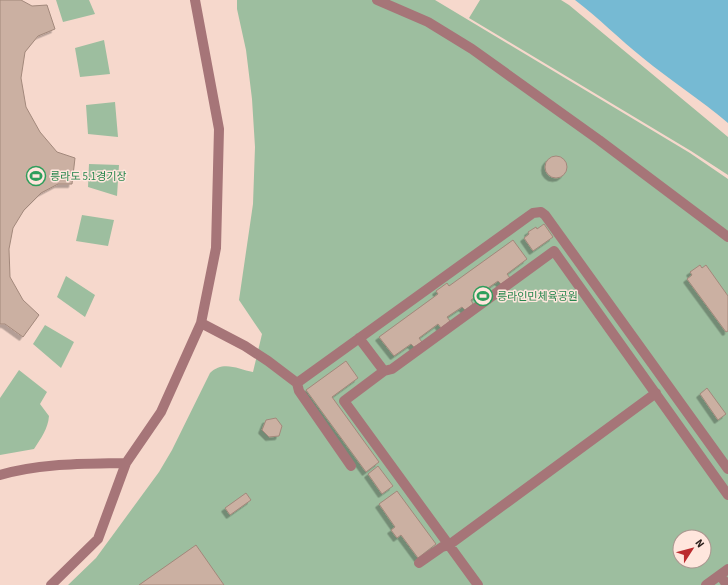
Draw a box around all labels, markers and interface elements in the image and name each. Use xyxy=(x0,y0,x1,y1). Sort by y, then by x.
sports icon: 릉라도 5.1경기장 xyxy=(25,165,47,187)
place label: 릉라도 5.1경기장 xyxy=(50,169,127,184)
sports icon: 릉라인민체육공원 xyxy=(472,285,494,307)
place label: 릉라인민체육공원 xyxy=(497,289,578,304)
north arrow xyxy=(672,529,712,569)
text: N xyxy=(691,536,708,551)

